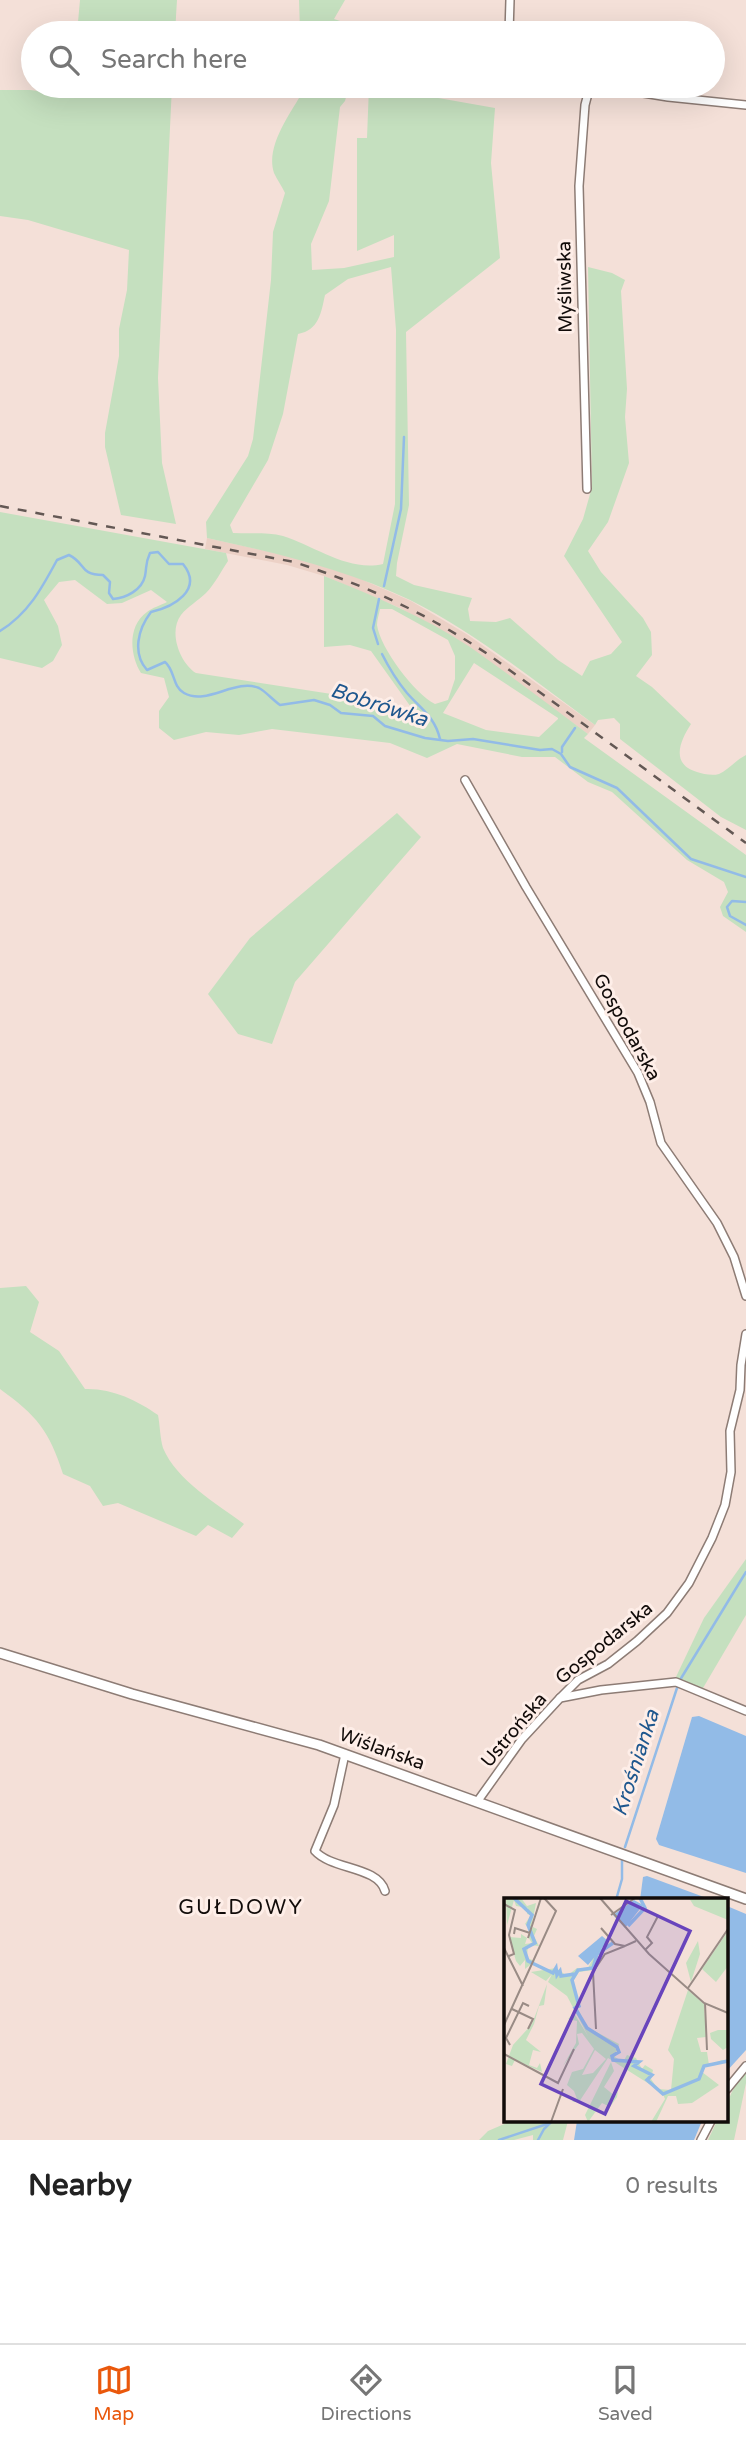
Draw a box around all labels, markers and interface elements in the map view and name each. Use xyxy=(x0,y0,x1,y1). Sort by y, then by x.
search box xyxy=(21,21,725,98)
icon: search xyxy=(45,41,83,79)
text: Search here xyxy=(101,44,247,75)
street label: Myśliwska xyxy=(553,241,577,333)
water label: Bobrówka xyxy=(327,678,432,733)
street label: Gospodarska xyxy=(589,970,665,1084)
street label: Gospodarska xyxy=(551,1597,657,1689)
street label: Ustrońska xyxy=(476,1688,552,1772)
water label: Krośnianka xyxy=(607,1706,665,1819)
street label: Wiślańska xyxy=(336,1723,428,1775)
district label: GUŁDOWY xyxy=(178,1895,304,1920)
inset map xyxy=(504,1898,728,2122)
text: Nearby xyxy=(28,2167,132,2204)
text: 0 results xyxy=(625,2172,718,2200)
tab: Map xyxy=(93,2361,134,2425)
tab: Directions xyxy=(321,2361,412,2425)
tab: Saved xyxy=(598,2361,653,2425)

